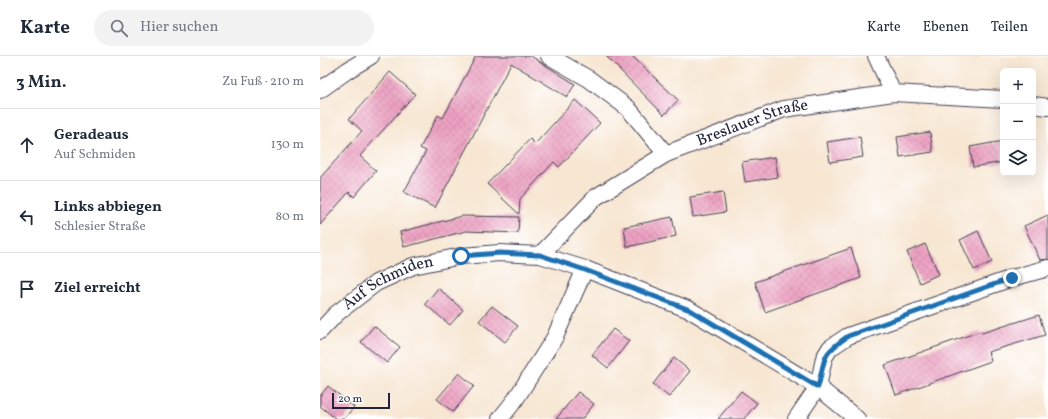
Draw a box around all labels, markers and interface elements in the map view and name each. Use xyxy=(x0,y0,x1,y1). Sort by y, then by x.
search box xyxy=(94,10,374,46)
text: Karte xyxy=(20,15,70,41)
icon: search xyxy=(108,17,130,39)
text: Hier suchen xyxy=(140,17,218,38)
text: Karte xyxy=(867,18,901,37)
text: Ebenen xyxy=(923,18,969,37)
text: Teilen xyxy=(991,18,1028,37)
map controls xyxy=(1000,68,1036,176)
button: + xyxy=(1000,68,1036,104)
text: 3 Min. xyxy=(16,71,67,94)
text: Zu Fuß · 210 m xyxy=(222,73,304,91)
street label: Breslauer Straße xyxy=(694,95,810,152)
button: − xyxy=(1000,104,1036,140)
text: Geradeaus xyxy=(54,125,129,146)
icon: ahead xyxy=(16,134,38,156)
text: 130 m xyxy=(271,136,304,154)
button: layers xyxy=(1000,140,1036,176)
text: Auf Schmiden xyxy=(54,146,136,164)
text: Links abbiegen xyxy=(54,197,162,218)
icon: left xyxy=(16,206,38,228)
text: 80 m xyxy=(275,208,304,226)
text: Schlesier Straße xyxy=(54,218,146,236)
route start xyxy=(452,247,470,265)
street label: Auf Schmiden xyxy=(338,251,435,316)
route end xyxy=(1003,269,1021,287)
icon: arrive xyxy=(16,278,38,300)
text: Ziel erreicht xyxy=(54,278,141,299)
scale bar xyxy=(332,391,390,410)
text: 20 m xyxy=(338,392,362,407)

